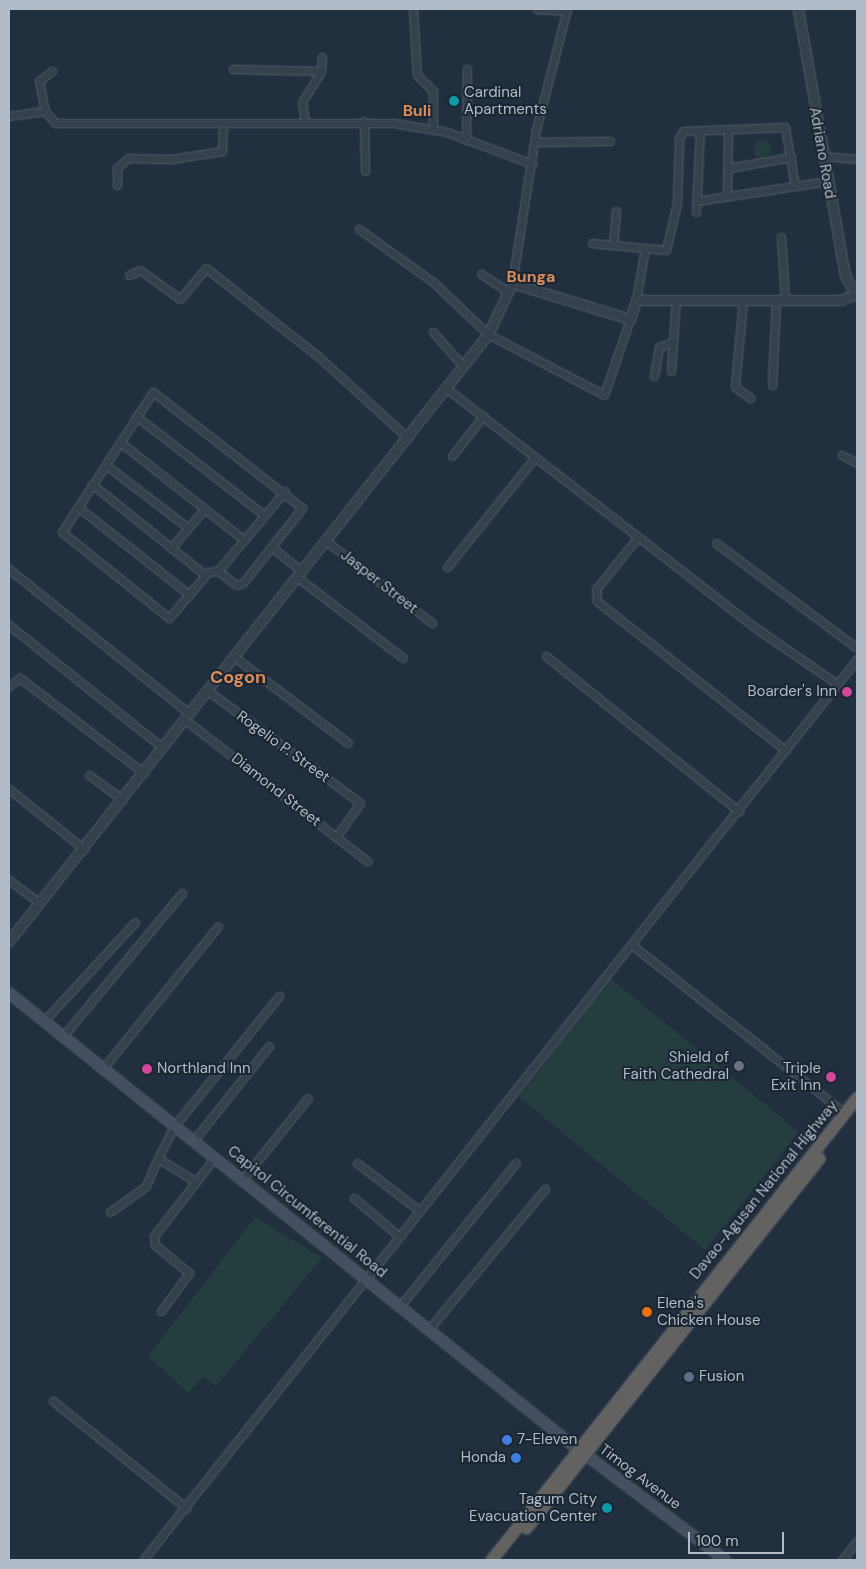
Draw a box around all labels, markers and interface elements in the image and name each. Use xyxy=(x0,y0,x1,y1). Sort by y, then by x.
place label: Cardinal Apartments xyxy=(464,83,547,118)
marker: Cardinal Apartments xyxy=(448,95,460,107)
district label: Buli xyxy=(403,101,431,121)
street label: Adriano Road xyxy=(805,106,839,200)
district label: Bunga xyxy=(507,267,555,287)
street label: Jasper Street xyxy=(337,546,421,618)
district label: Cogon xyxy=(210,666,266,688)
place label: Boarder's Inn xyxy=(748,683,837,701)
marker: Boarder's Inn xyxy=(841,686,853,698)
street label: Rogelio P. Street xyxy=(233,707,333,787)
street label: Diamond Street xyxy=(228,749,324,831)
place label: Shield of Faith Cathedral xyxy=(623,1048,729,1083)
place label: Triple Exit Inn xyxy=(771,1059,821,1094)
place label: Northland Inn xyxy=(157,1060,251,1078)
marker: Shield of Faith Cathedral xyxy=(733,1060,745,1072)
marker: Northland Inn xyxy=(141,1063,153,1075)
marker: Triple Exit Inn xyxy=(825,1071,837,1083)
street label: Davao-Agusan National Highway xyxy=(686,1097,842,1283)
street label: Capitol Circumferential Road xyxy=(224,1142,390,1282)
place label: Elena's Chicken House xyxy=(657,1294,760,1329)
marker: Elena's Chicken House xyxy=(641,1306,653,1318)
place label: Fusion xyxy=(699,1368,744,1386)
marker: Fusion xyxy=(683,1371,695,1383)
place label: 7-Eleven xyxy=(517,1431,577,1449)
marker: 7-Eleven xyxy=(501,1434,513,1446)
street label: Timog Avenue xyxy=(596,1441,684,1513)
place label: Honda xyxy=(461,1449,506,1467)
marker: Honda xyxy=(510,1452,522,1464)
place label: Tagum City Evacuation Center xyxy=(469,1490,597,1525)
marker: Tagum City Evacuation Center xyxy=(601,1502,613,1514)
scale bar xyxy=(691,1522,787,1554)
text: 100 m xyxy=(696,1531,739,1551)

